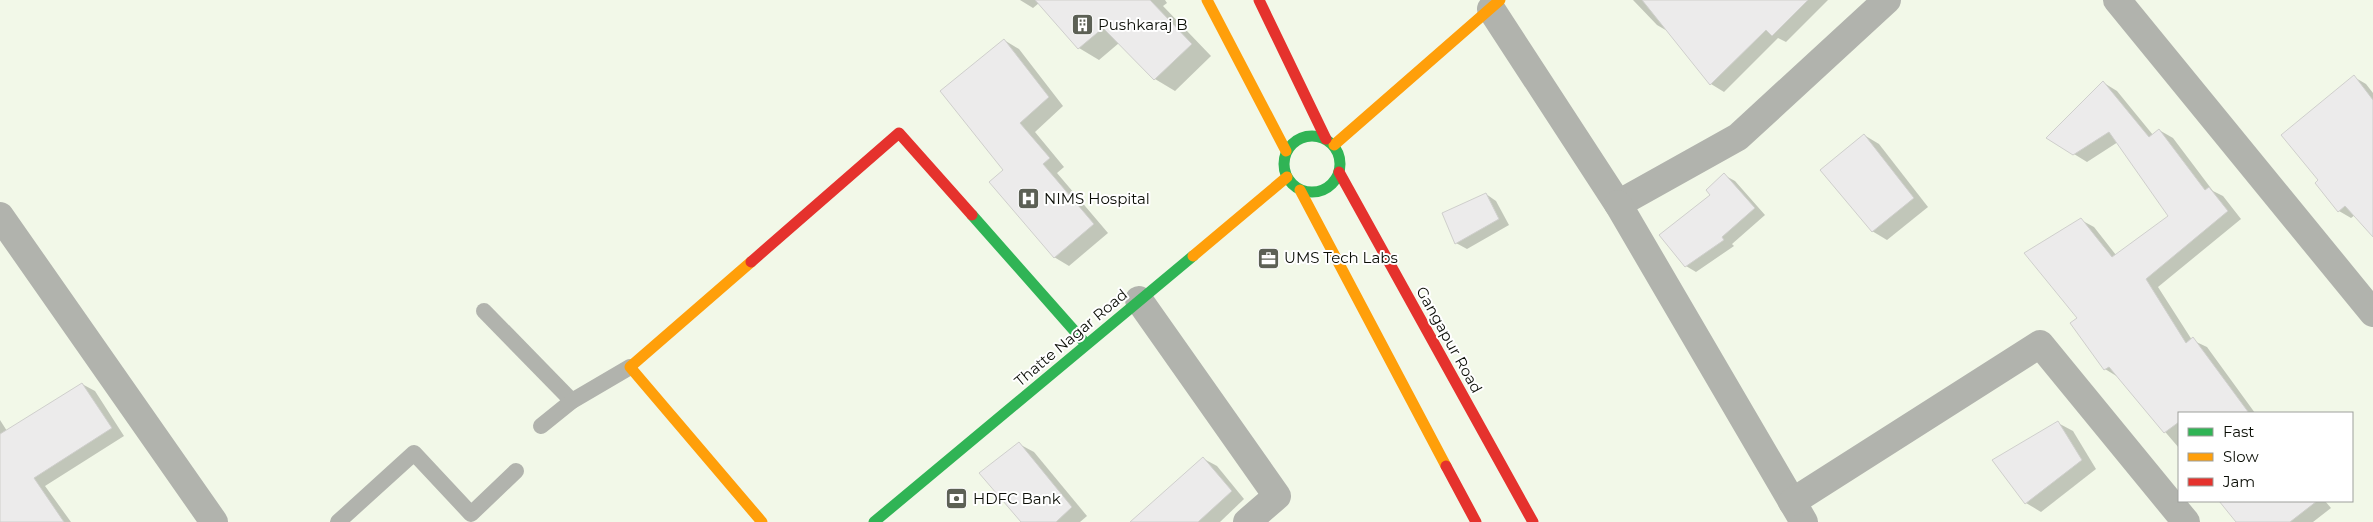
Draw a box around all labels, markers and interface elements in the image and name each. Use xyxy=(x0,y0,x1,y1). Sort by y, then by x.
building icon: Pushkaraj B xyxy=(1070,13,1094,37)
place label: Pushkaraj B xyxy=(1098,15,1188,34)
hospital icon: NIMS Hospital xyxy=(1016,187,1040,211)
place label: NIMS Hospital xyxy=(1044,189,1150,208)
office icon: UMS Tech Labs xyxy=(1256,246,1280,270)
place label: UMS Tech Labs xyxy=(1284,248,1398,267)
street label: Gangapur Road xyxy=(1412,283,1487,396)
street label: Thatte Nagar Road xyxy=(1010,285,1131,390)
legend xyxy=(2178,412,2353,502)
text: Fast xyxy=(2223,422,2254,441)
text: Slow xyxy=(2223,447,2259,466)
text: Jam xyxy=(2222,472,2255,491)
bank icon: HDFC Bank xyxy=(945,487,969,511)
place label: HDFC Bank xyxy=(973,489,1061,508)

